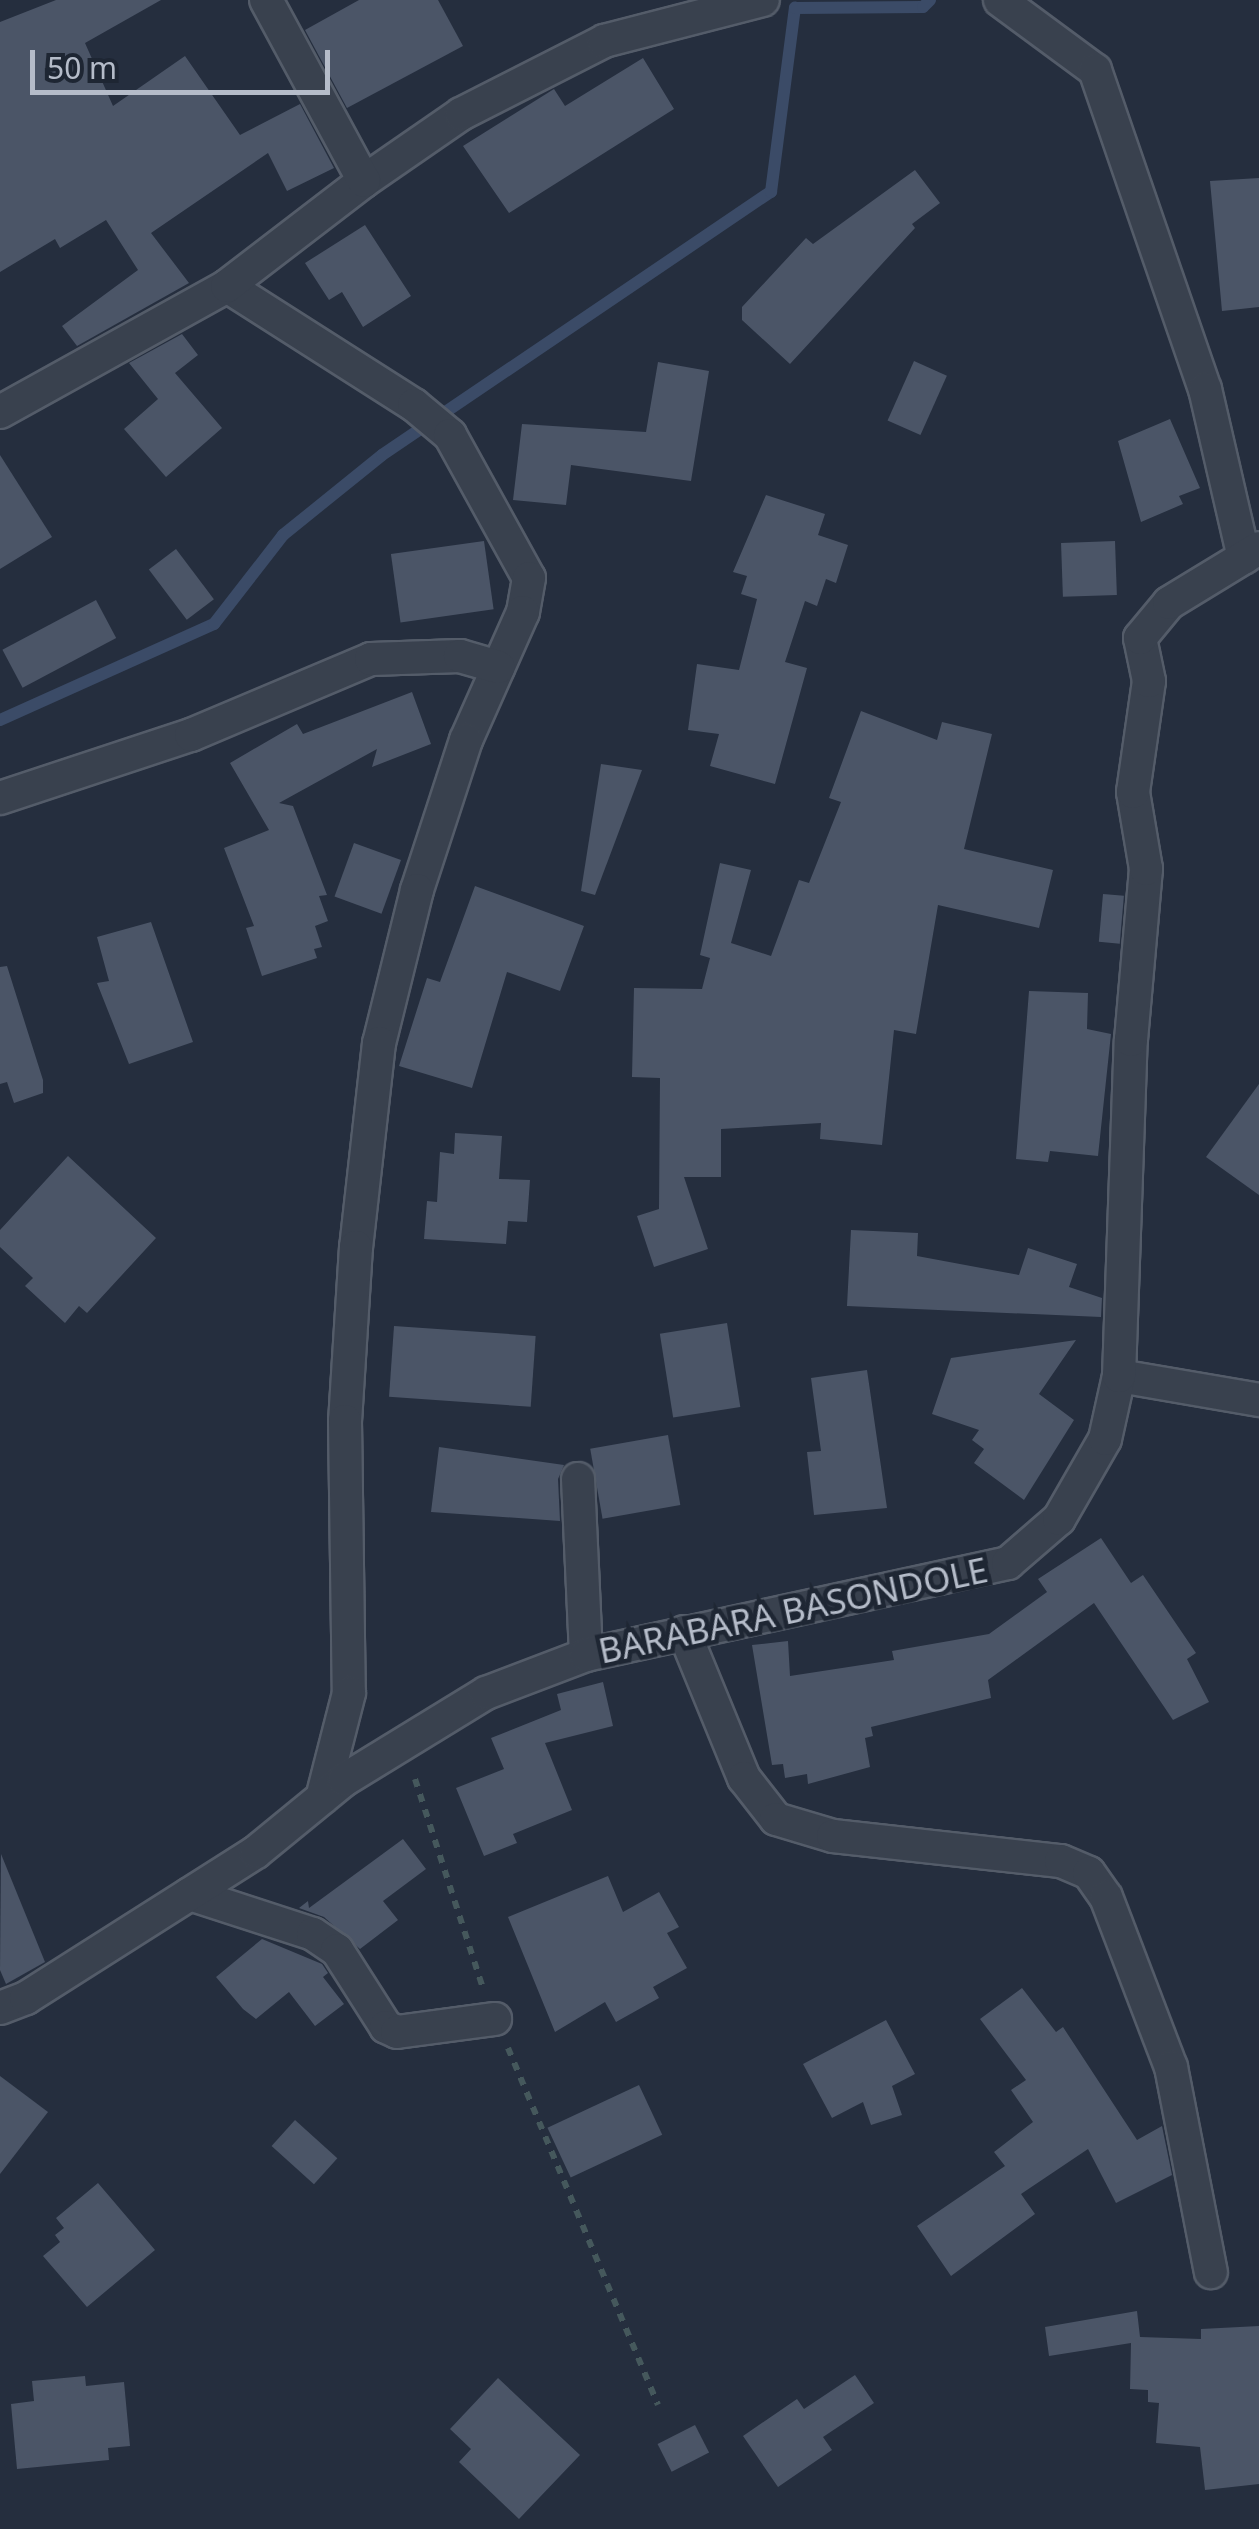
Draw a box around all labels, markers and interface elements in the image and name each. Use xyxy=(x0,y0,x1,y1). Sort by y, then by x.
scale bar xyxy=(35,30,335,92)
text: 50 m xyxy=(47,47,117,88)
street label: BARABARA BASONDOLE xyxy=(595,1548,991,1672)

